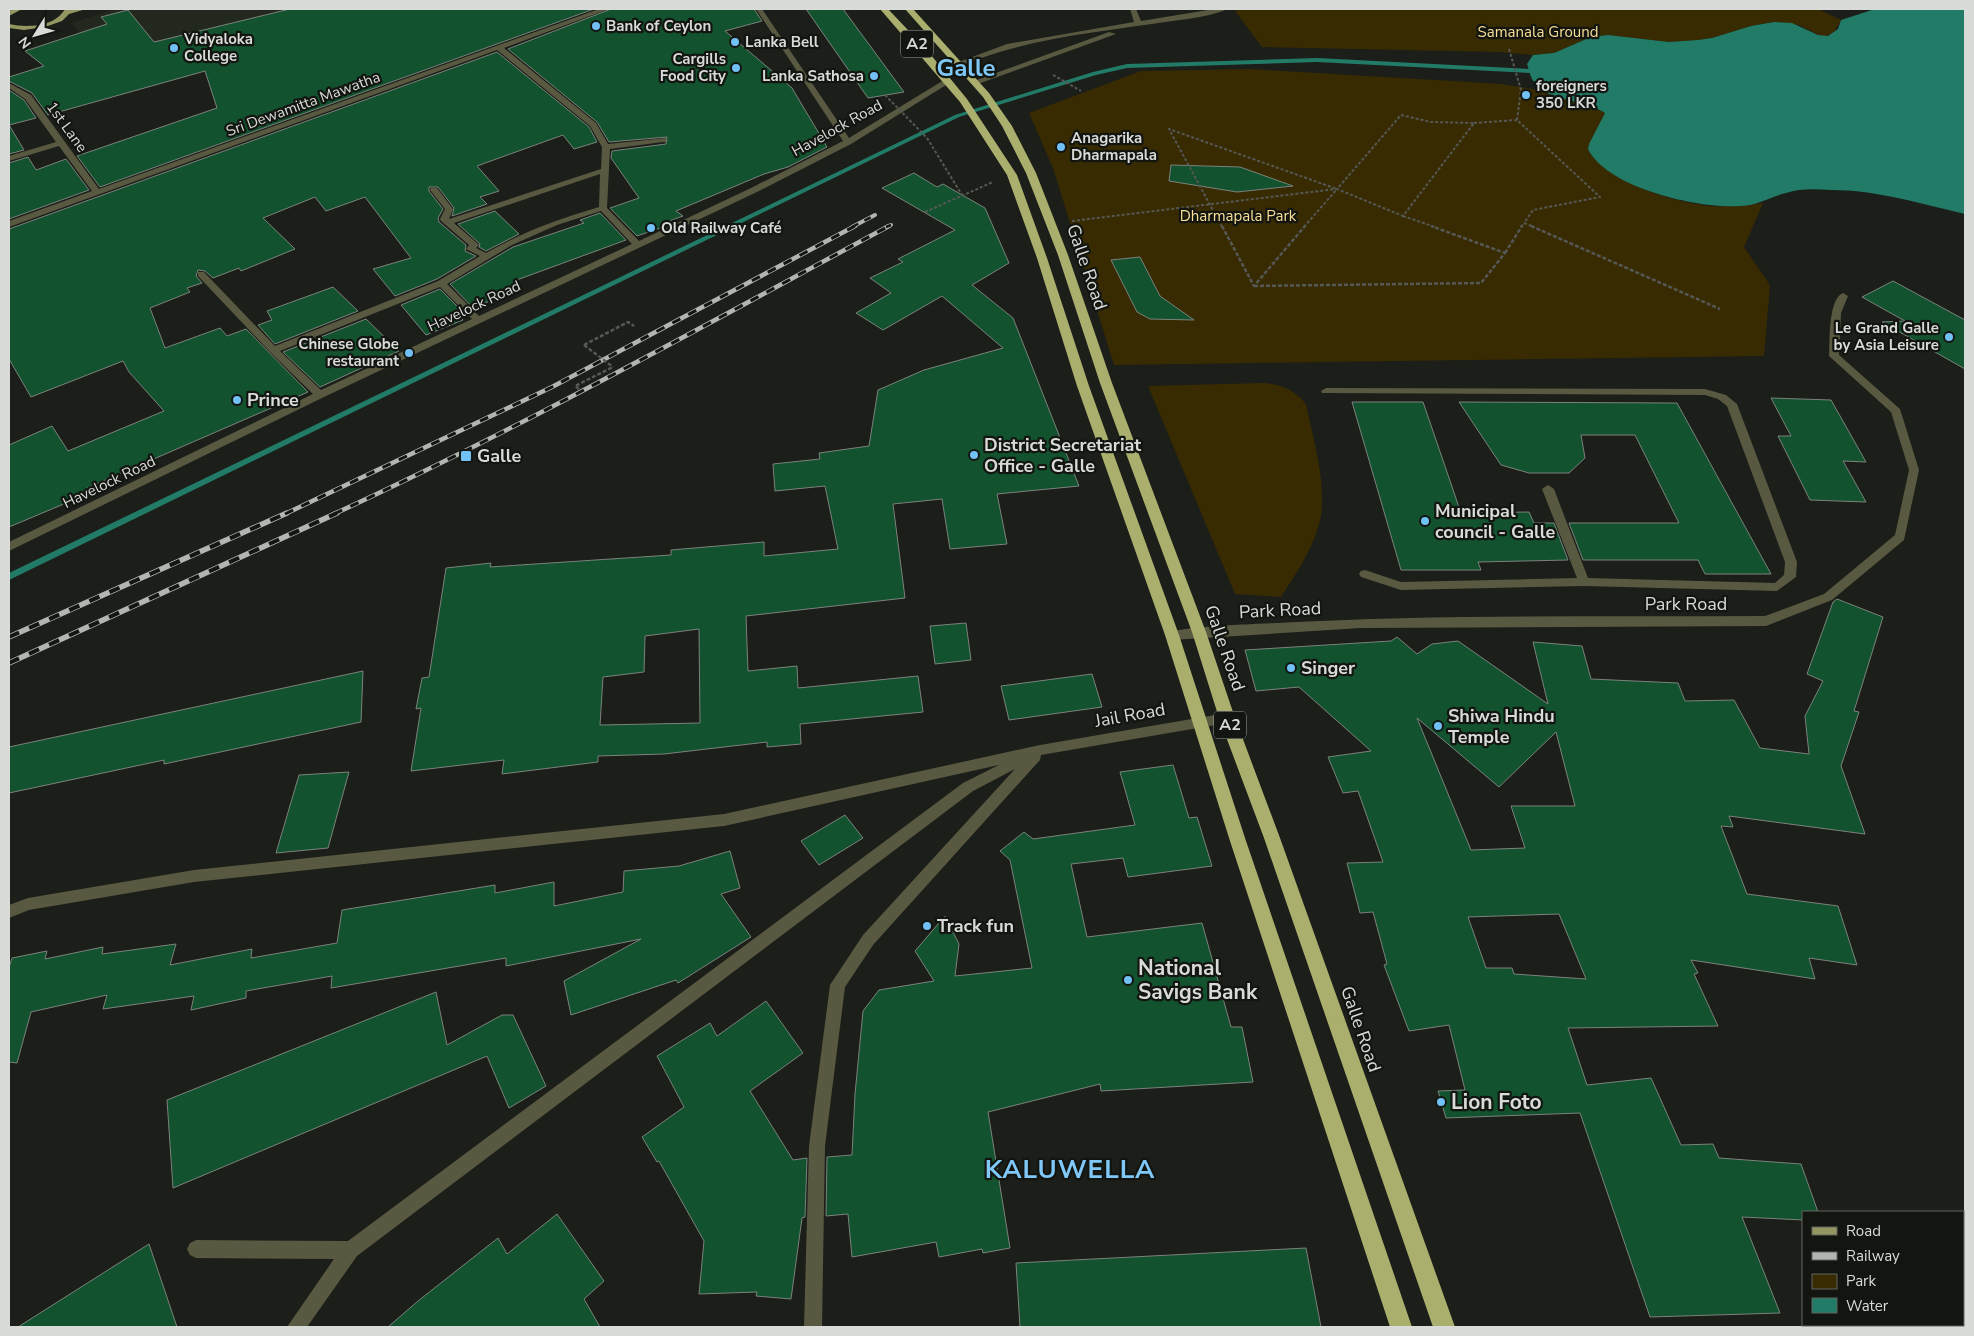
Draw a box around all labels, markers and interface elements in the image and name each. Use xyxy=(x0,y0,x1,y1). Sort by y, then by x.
north arrow xyxy=(10,10,60,60)
place label: Bank of Ceylon xyxy=(606,16,711,36)
marker: Bank of Ceylon xyxy=(590,20,602,32)
park label: Samanala Ground xyxy=(1478,22,1598,42)
place label: Vidyaloka College xyxy=(183,29,253,66)
road number: A2 xyxy=(901,31,933,58)
place label: Lanka Bell xyxy=(745,32,819,52)
text: N xyxy=(14,33,36,52)
marker: Lanka Bell xyxy=(729,36,741,48)
marker: Vidyaloka College xyxy=(168,42,180,54)
place label: Cargills Food City xyxy=(660,49,726,86)
district label: Galle xyxy=(937,52,996,84)
marker: Cargills Food City xyxy=(730,62,742,74)
place label: Lanka Sathosa xyxy=(762,66,864,86)
street label: Sri Dewamitta Mawatha xyxy=(223,67,383,141)
marker: Lanka Sathosa xyxy=(868,70,880,82)
place label: foreigners 350 LKR xyxy=(1536,76,1607,113)
marker: foreigners 350 LKR xyxy=(1520,89,1532,101)
street label: Havelock Road xyxy=(788,95,886,161)
street label: 1st Lane xyxy=(42,98,92,156)
place label: Anagarika Dharmapala xyxy=(1071,128,1157,165)
marker: Anagarika Dharmapala xyxy=(1055,141,1067,153)
park label: Dharmapala Park xyxy=(1180,206,1297,226)
place label: Old Railway Café xyxy=(661,218,782,238)
street label: Galle Road xyxy=(1061,221,1113,313)
marker: Old Railway Café xyxy=(645,222,657,234)
street label: Havelock Road xyxy=(424,276,524,336)
place label: Le Grand Galle by Asia Leisure xyxy=(1834,318,1939,355)
marker: Le Grand Galle by Asia Leisure xyxy=(1943,331,1955,343)
place label: Chinese Globe restaurant xyxy=(298,334,399,371)
marker: Chinese Globe restaurant xyxy=(403,347,415,359)
place label: Prince xyxy=(247,388,299,412)
marker: Prince xyxy=(231,394,243,406)
place label: District Secretariat Office - Galle xyxy=(984,433,1141,478)
place label: Galle xyxy=(477,444,521,468)
marker: Galle xyxy=(459,449,473,463)
marker: District Secretariat Office - Galle xyxy=(968,449,980,461)
street label: Havelock Road xyxy=(59,451,159,513)
place label: Municipal council - Galle xyxy=(1435,499,1555,544)
marker: Municipal council - Galle xyxy=(1419,515,1431,527)
street label: Park Road xyxy=(1645,592,1727,616)
street label: Park Road xyxy=(1238,596,1322,624)
street label: Galle Road xyxy=(1199,602,1251,694)
place label: Singer xyxy=(1301,656,1355,680)
marker: Singer xyxy=(1285,662,1297,674)
street label: Jail Road xyxy=(1092,697,1167,733)
place label: Shiwa Hindu Temple xyxy=(1448,704,1555,749)
road number: A2 xyxy=(1214,712,1246,738)
marker: Shiwa Hindu Temple xyxy=(1432,720,1444,732)
place label: Track fun xyxy=(937,914,1014,938)
marker: Track fun xyxy=(921,920,933,932)
place label: National Savigs Bank xyxy=(1138,954,1258,1006)
marker: National Savigs Bank xyxy=(1122,974,1134,986)
street label: Galle Road xyxy=(1335,983,1387,1075)
place label: Lion Foto xyxy=(1451,1088,1542,1116)
marker: Lion Foto xyxy=(1435,1096,1447,1108)
district label: KALUWELLA xyxy=(985,1152,1155,1187)
legend xyxy=(1802,1211,1964,1326)
text: Road xyxy=(1846,1221,1881,1241)
text: Railway xyxy=(1846,1246,1900,1266)
text: Park xyxy=(1846,1271,1876,1291)
text: Water xyxy=(1846,1296,1889,1316)

